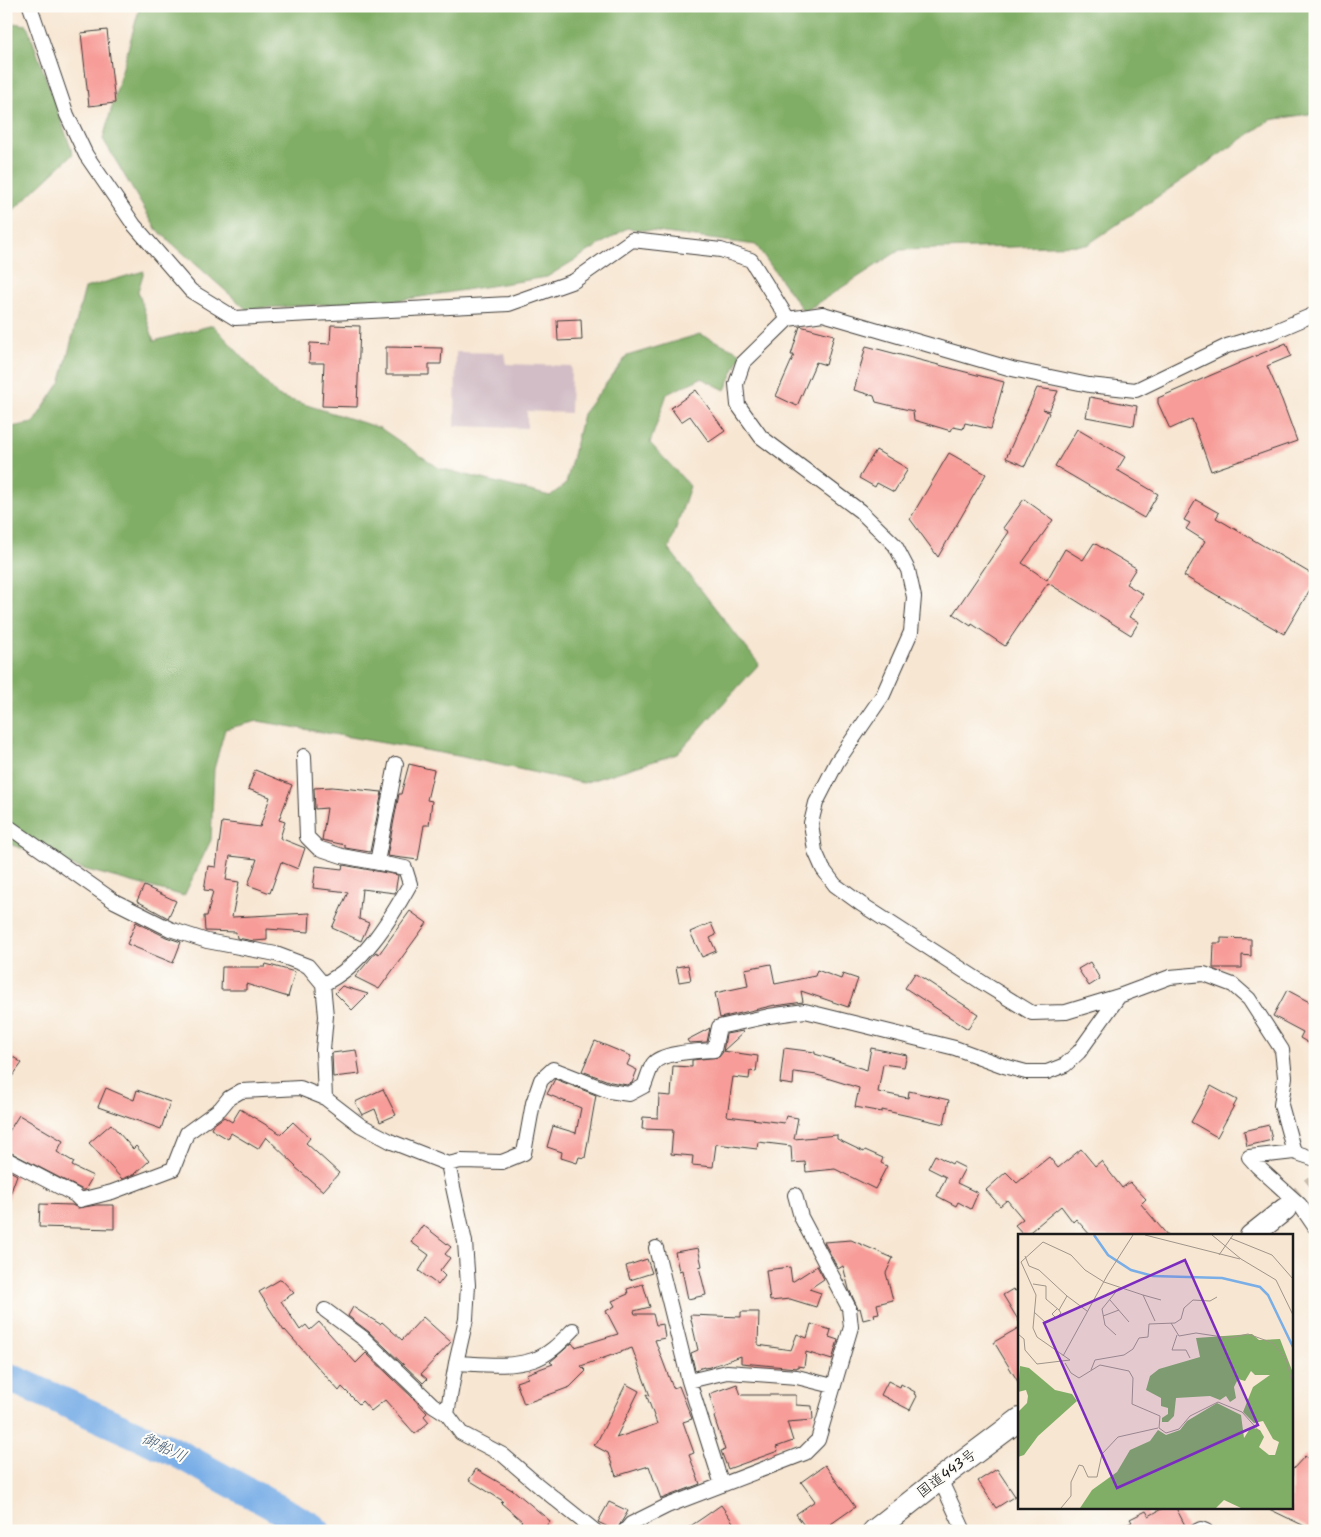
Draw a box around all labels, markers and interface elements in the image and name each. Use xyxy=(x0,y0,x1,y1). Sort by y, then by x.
inset map xyxy=(1018,1234,1294,1510)
water label: 御船川 xyxy=(137,1426,191,1470)
street label: 国道443号 xyxy=(912,1443,982,1505)

